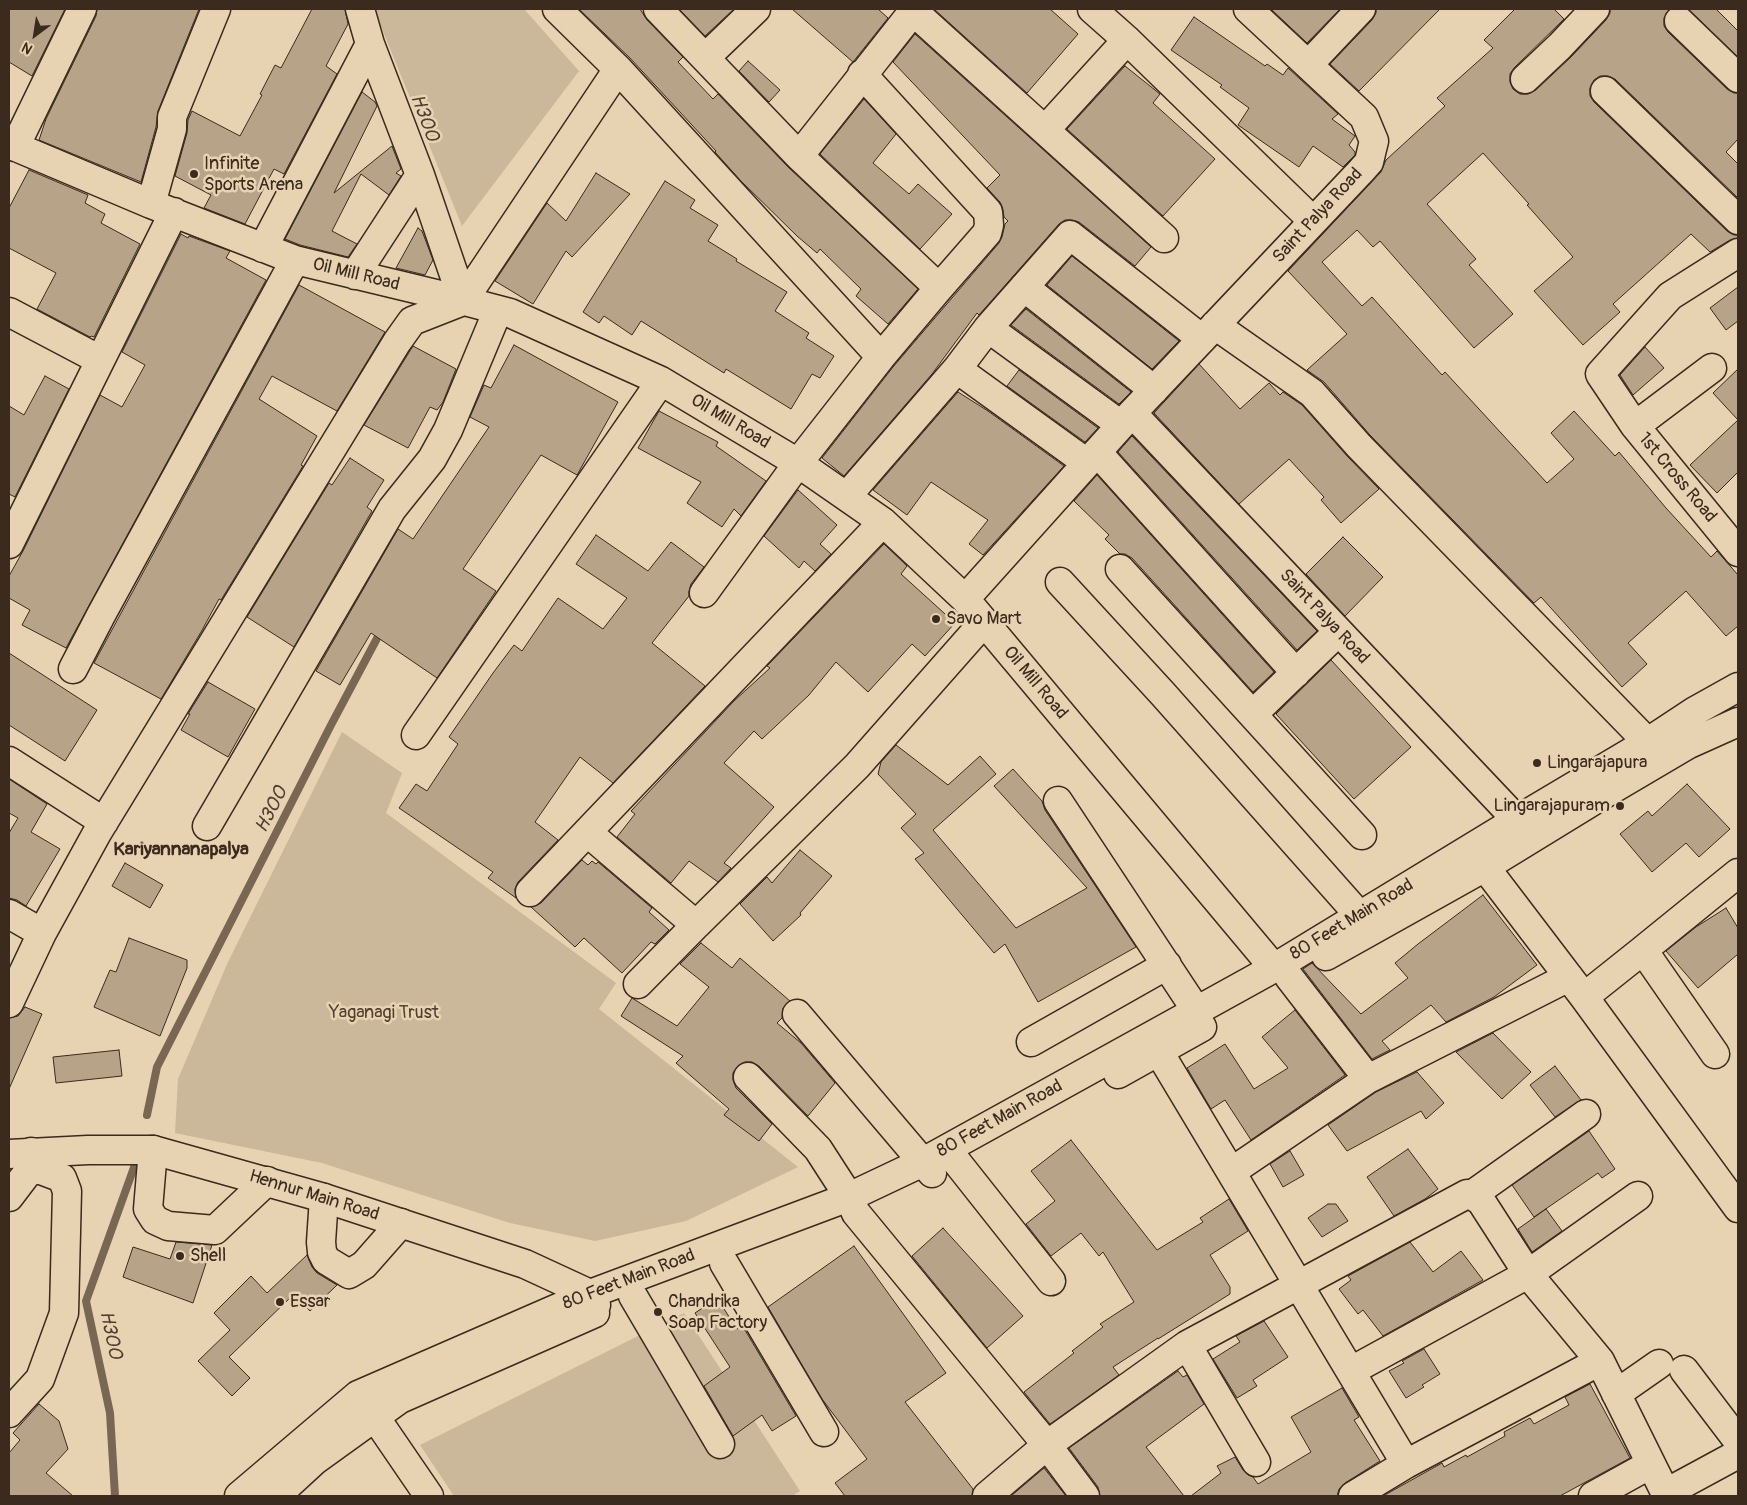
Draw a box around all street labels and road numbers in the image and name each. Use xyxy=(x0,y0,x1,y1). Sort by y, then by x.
street label: Saint Palya Road xyxy=(1268,164,1368,268)
street label: Oil Mill Road xyxy=(310,254,402,296)
street label: Oil Mill Road xyxy=(686,390,774,454)
street label: 1st Cross Road xyxy=(1633,429,1721,527)
street label: Saint Palya Road xyxy=(1274,565,1374,669)
street label: Oil Mill Road xyxy=(998,642,1072,724)
street label: 80 Feet Main Road xyxy=(1286,875,1418,965)
street label: 80 Feet Main Road xyxy=(933,1076,1067,1162)
street label: Hennur Main Road xyxy=(246,1166,382,1226)
street label: 80 Feet Main Road xyxy=(560,1245,698,1315)

